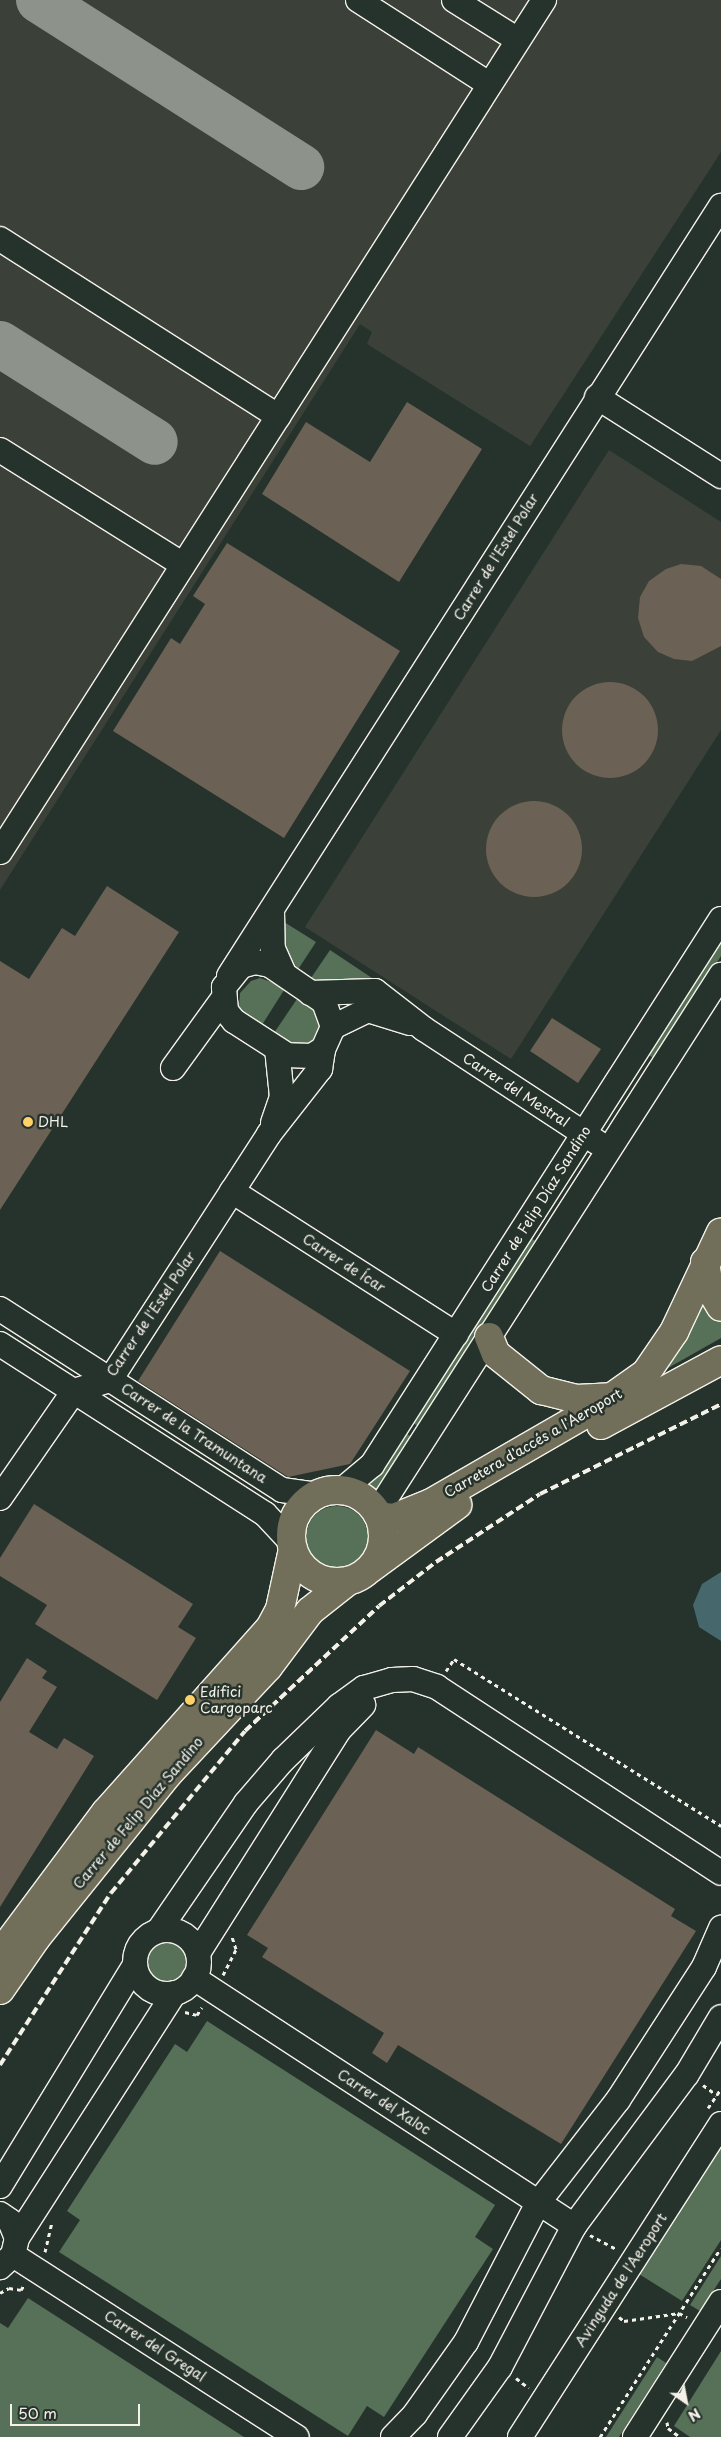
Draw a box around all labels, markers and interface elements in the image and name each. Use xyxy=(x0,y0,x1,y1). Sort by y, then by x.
street label: Carrer de l'Estel Polar xyxy=(450,490,542,624)
street label: Carrer del Mestral xyxy=(459,1049,573,1131)
place label: DHL xyxy=(38,1114,68,1130)
marker: DHL xyxy=(22,1116,34,1128)
street label: Carrer de Felip Díaz Sandino xyxy=(477,1121,595,1297)
street label: Carrer de Ícar xyxy=(299,1230,389,1296)
street label: Carrer de l'Estel Polar xyxy=(103,1248,199,1380)
street label: Carrer de la Tramuntana xyxy=(118,1379,270,1487)
street label: Carretera d'accés a l'Aeroport xyxy=(441,1385,625,1501)
place label: Edifici Cargoparc xyxy=(200,1684,273,1716)
marker: Edifici Cargoparc xyxy=(184,1694,196,1706)
street label: Carrer de Felip Díaz Sandino xyxy=(68,1732,208,1894)
street label: Carrer del Xaloc xyxy=(334,2065,434,2139)
street label: Avinguda de l'Aeroport xyxy=(572,2210,670,2350)
street label: Carrer del Gregal xyxy=(101,2307,209,2385)
north arrow xyxy=(661,2377,711,2427)
scale bar xyxy=(12,2394,142,2426)
text: 50 m xyxy=(18,2401,57,2424)
text: N xyxy=(684,2403,705,2427)

